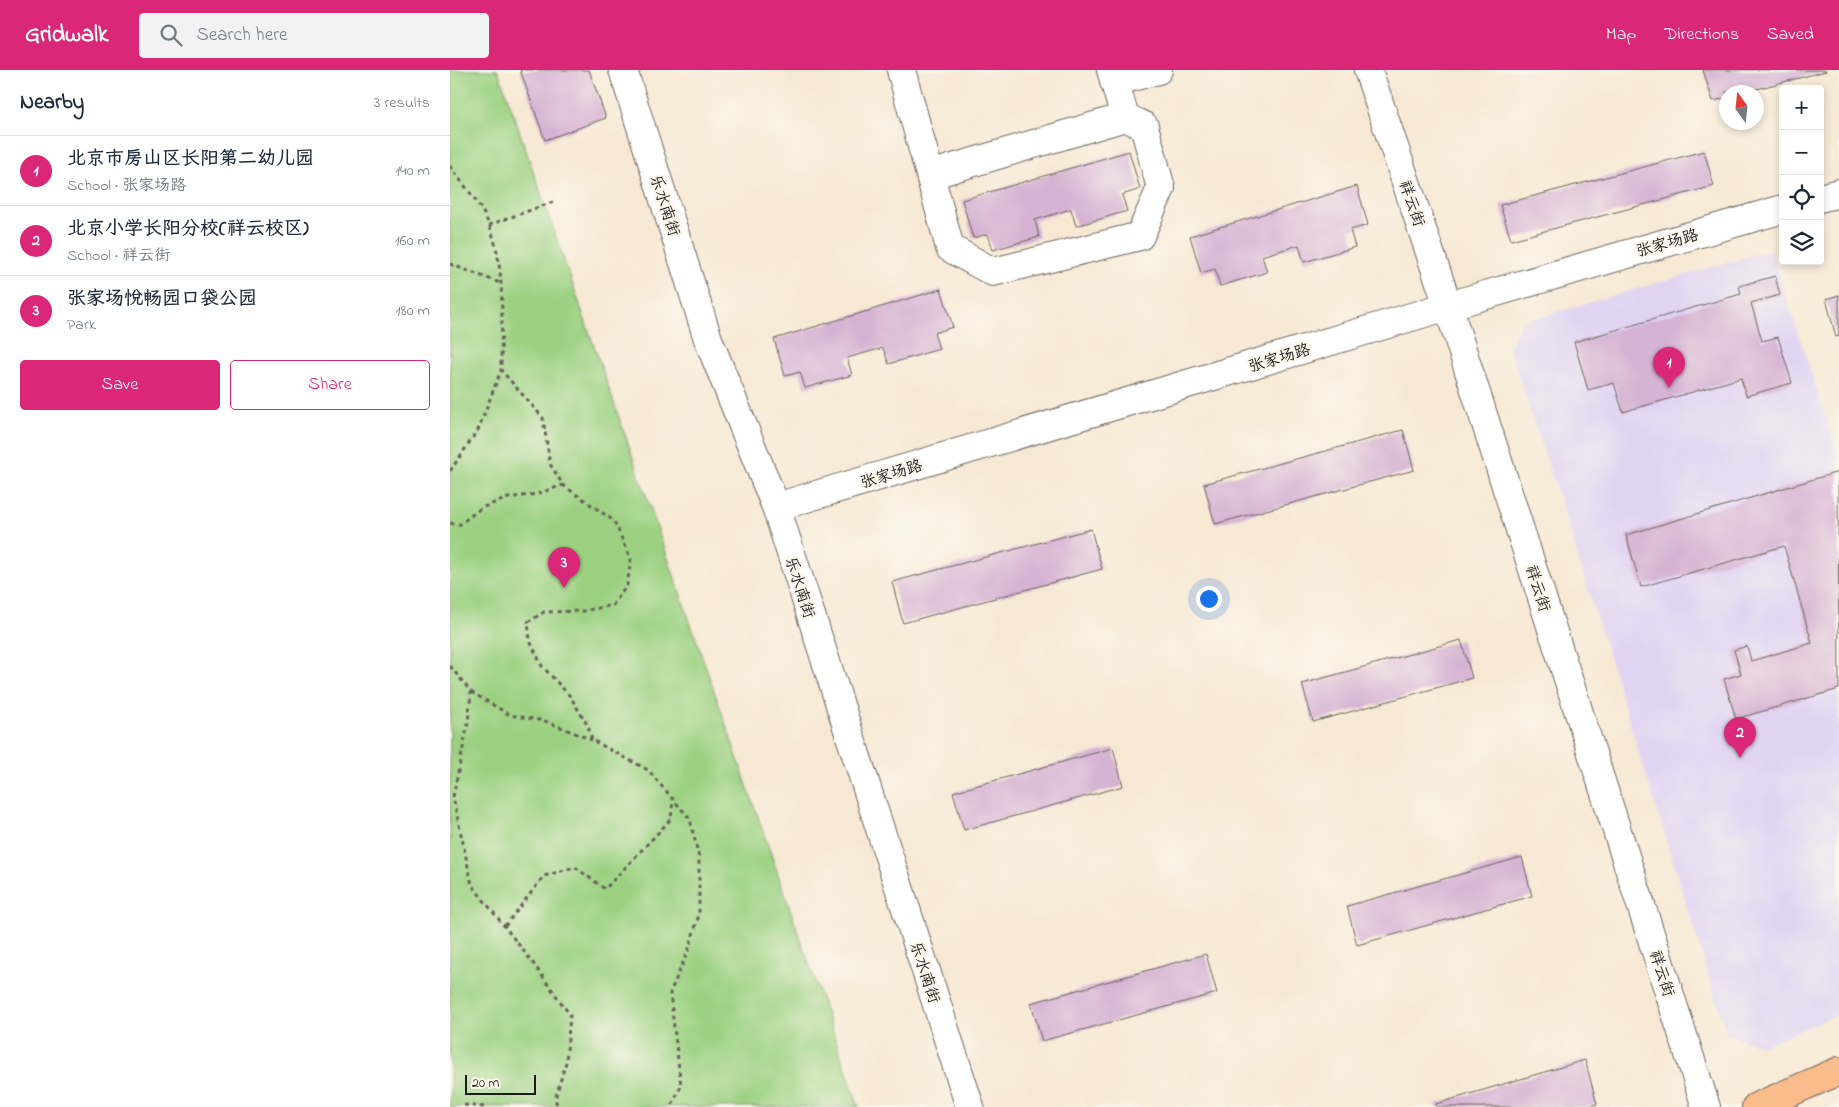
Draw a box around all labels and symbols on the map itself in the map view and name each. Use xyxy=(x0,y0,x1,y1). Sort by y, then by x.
north arrow xyxy=(1719,85,1764,130)
street label: 乐水南街 xyxy=(643,171,685,240)
street label: 祥云街 xyxy=(1392,177,1430,230)
street label: 张家场路 xyxy=(1633,224,1702,264)
street label: 张家场路 xyxy=(1245,338,1314,380)
pin: 1 xyxy=(1653,347,1685,388)
street label: 张家场路 xyxy=(857,454,926,496)
pin: 3 xyxy=(548,547,580,588)
street label: 乐水南街 xyxy=(778,553,820,622)
street label: 祥云街 xyxy=(1518,562,1556,615)
your location xyxy=(1196,586,1222,612)
pin: 2 xyxy=(1724,717,1756,758)
street label: 乐水南街 xyxy=(903,938,945,1007)
street label: 祥云街 xyxy=(1642,947,1680,1000)
scale bar xyxy=(465,1072,536,1095)

